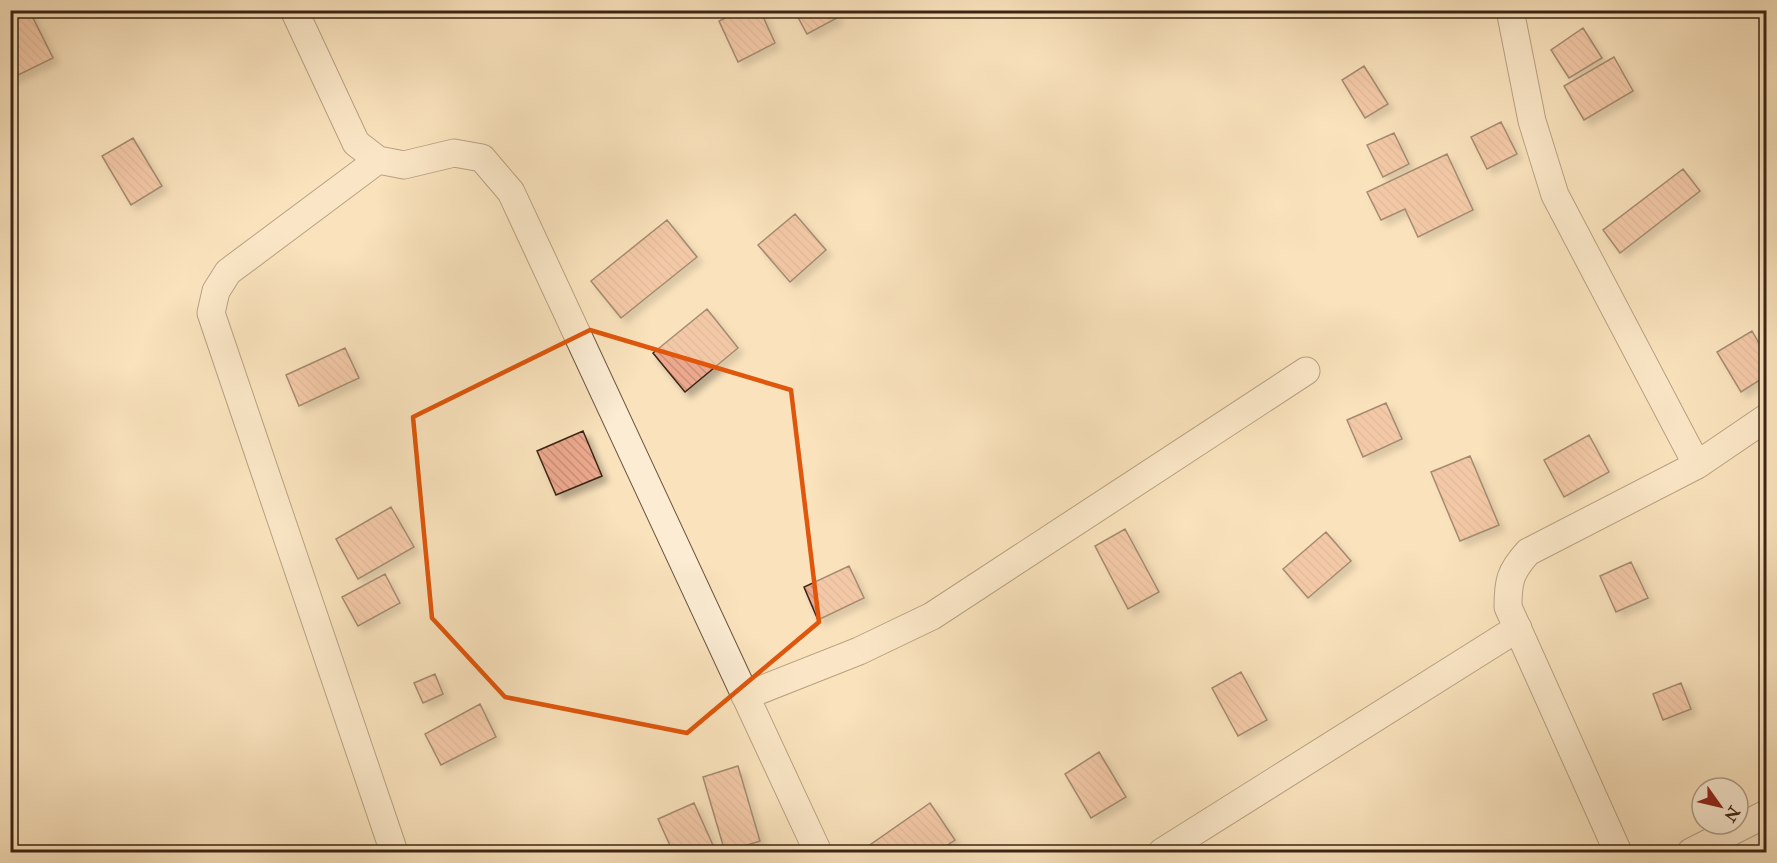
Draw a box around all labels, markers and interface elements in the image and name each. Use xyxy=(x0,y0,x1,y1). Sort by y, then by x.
north arrow xyxy=(1690,776,1750,836)
text: N xyxy=(1719,801,1744,826)

